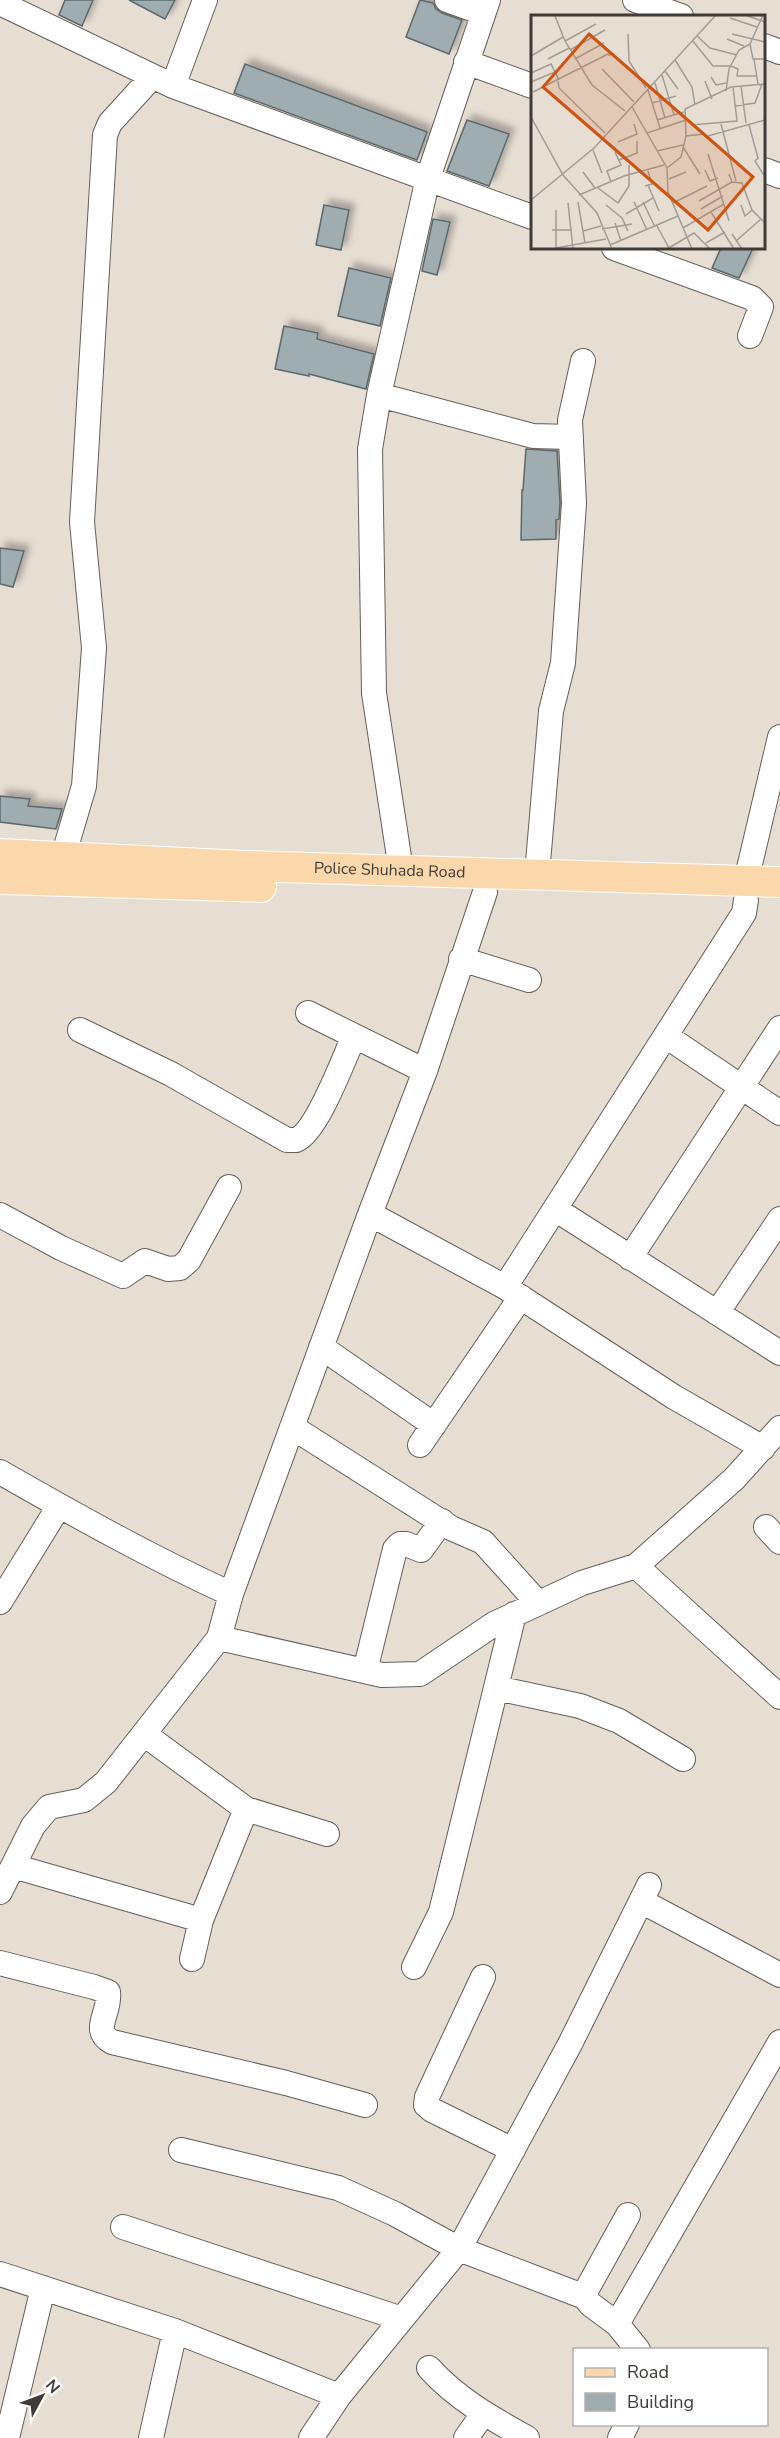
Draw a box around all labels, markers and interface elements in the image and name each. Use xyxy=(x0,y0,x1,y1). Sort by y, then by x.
inset map xyxy=(531,15,765,249)
street label: Police Shuhada Road xyxy=(313,857,466,884)
legend xyxy=(573,2348,768,2426)
text: Road xyxy=(627,2360,669,2384)
north arrow xyxy=(12,2366,72,2426)
text: N xyxy=(40,2375,65,2399)
text: Building xyxy=(627,2390,694,2414)

